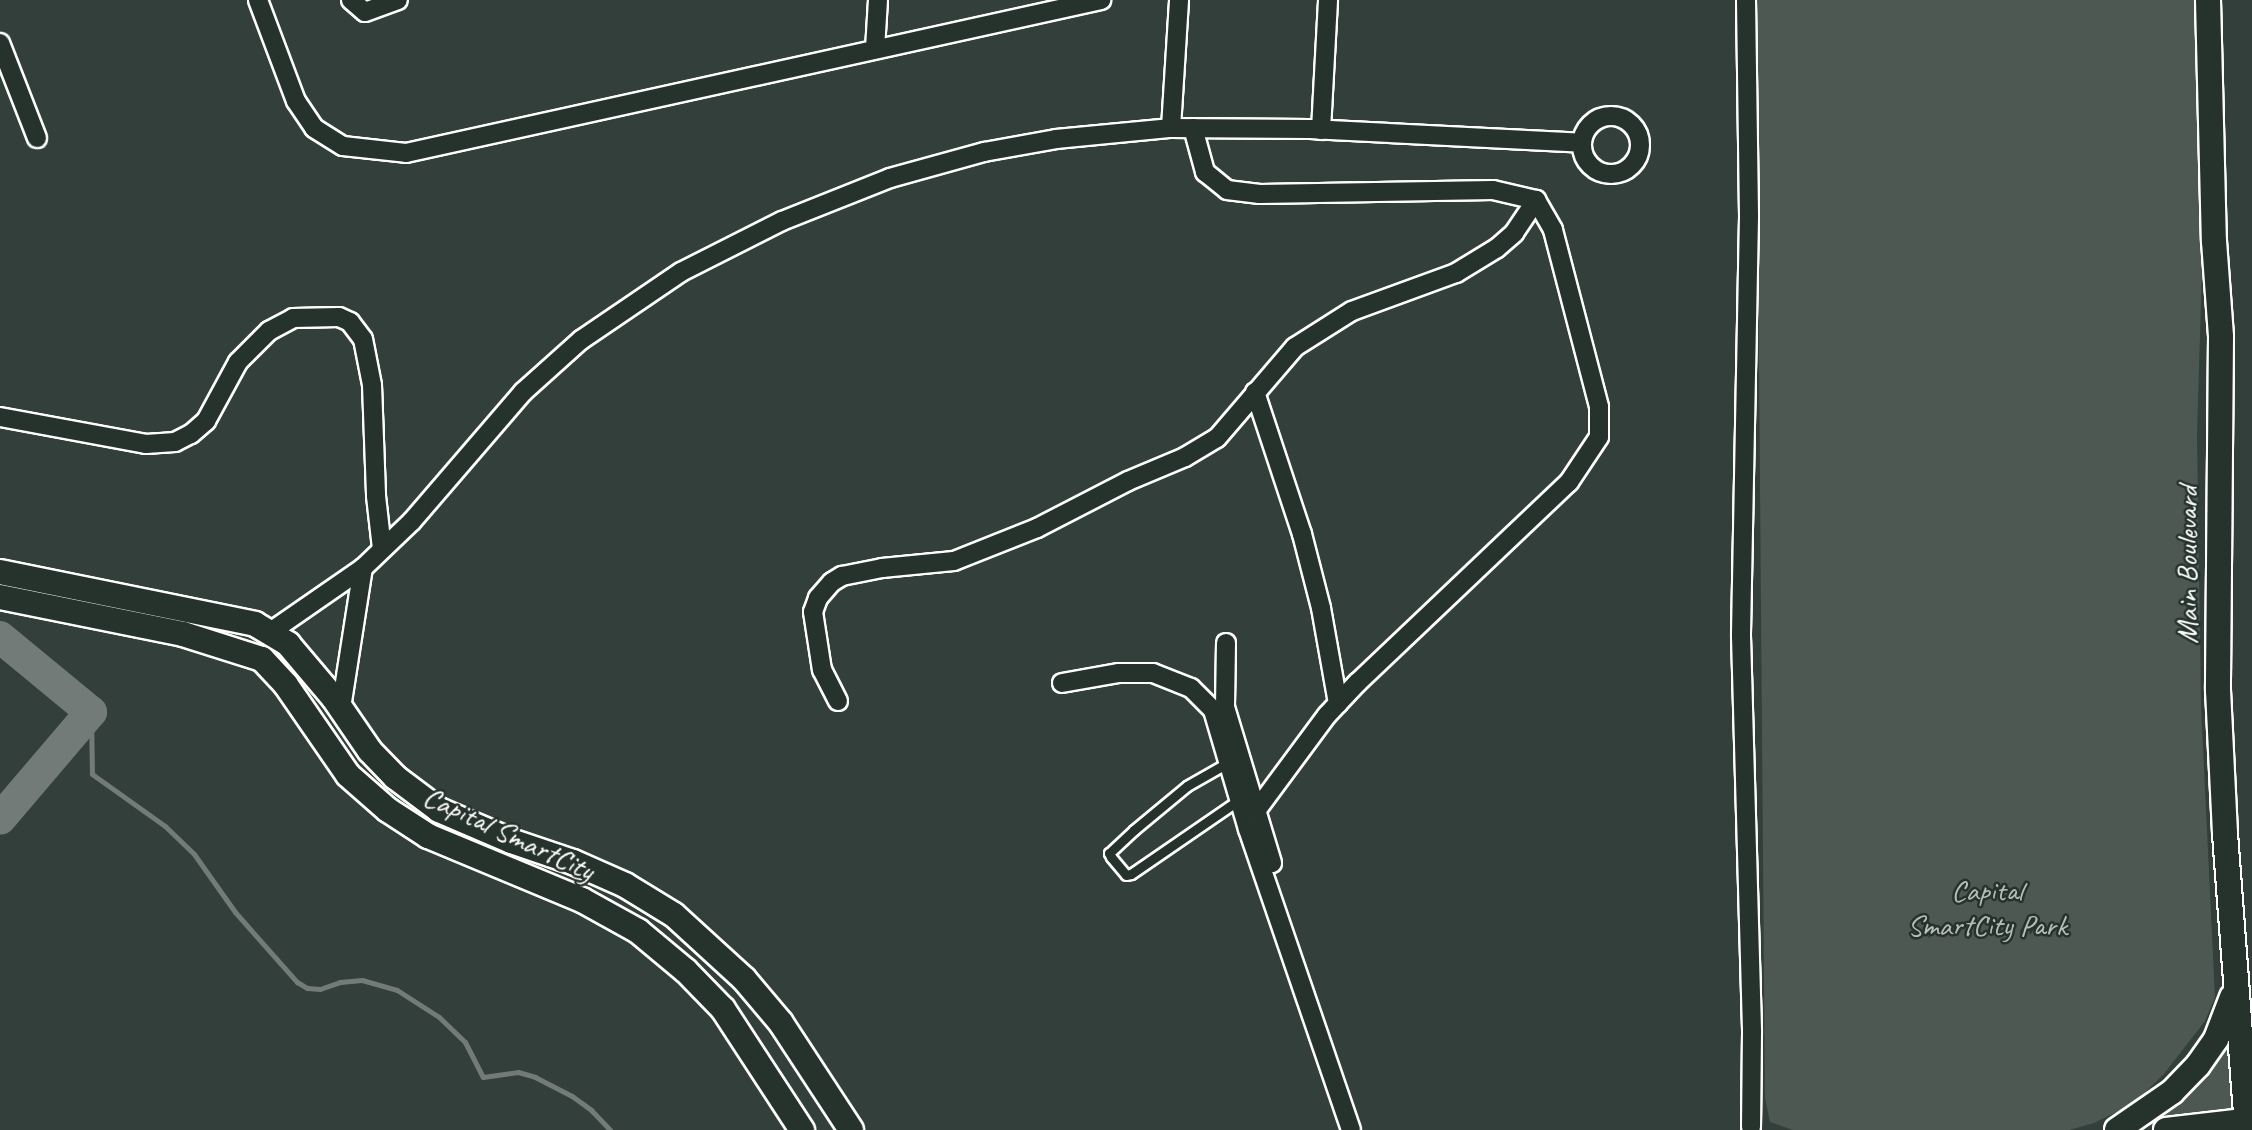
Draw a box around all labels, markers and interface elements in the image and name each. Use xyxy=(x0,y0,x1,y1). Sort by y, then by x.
street label: Main Boulevard xyxy=(2169,486,2205,644)
street label: Capital SmartCity xyxy=(418,778,600,888)
park label: Capital SmartCity Park xyxy=(1907,872,2067,942)

